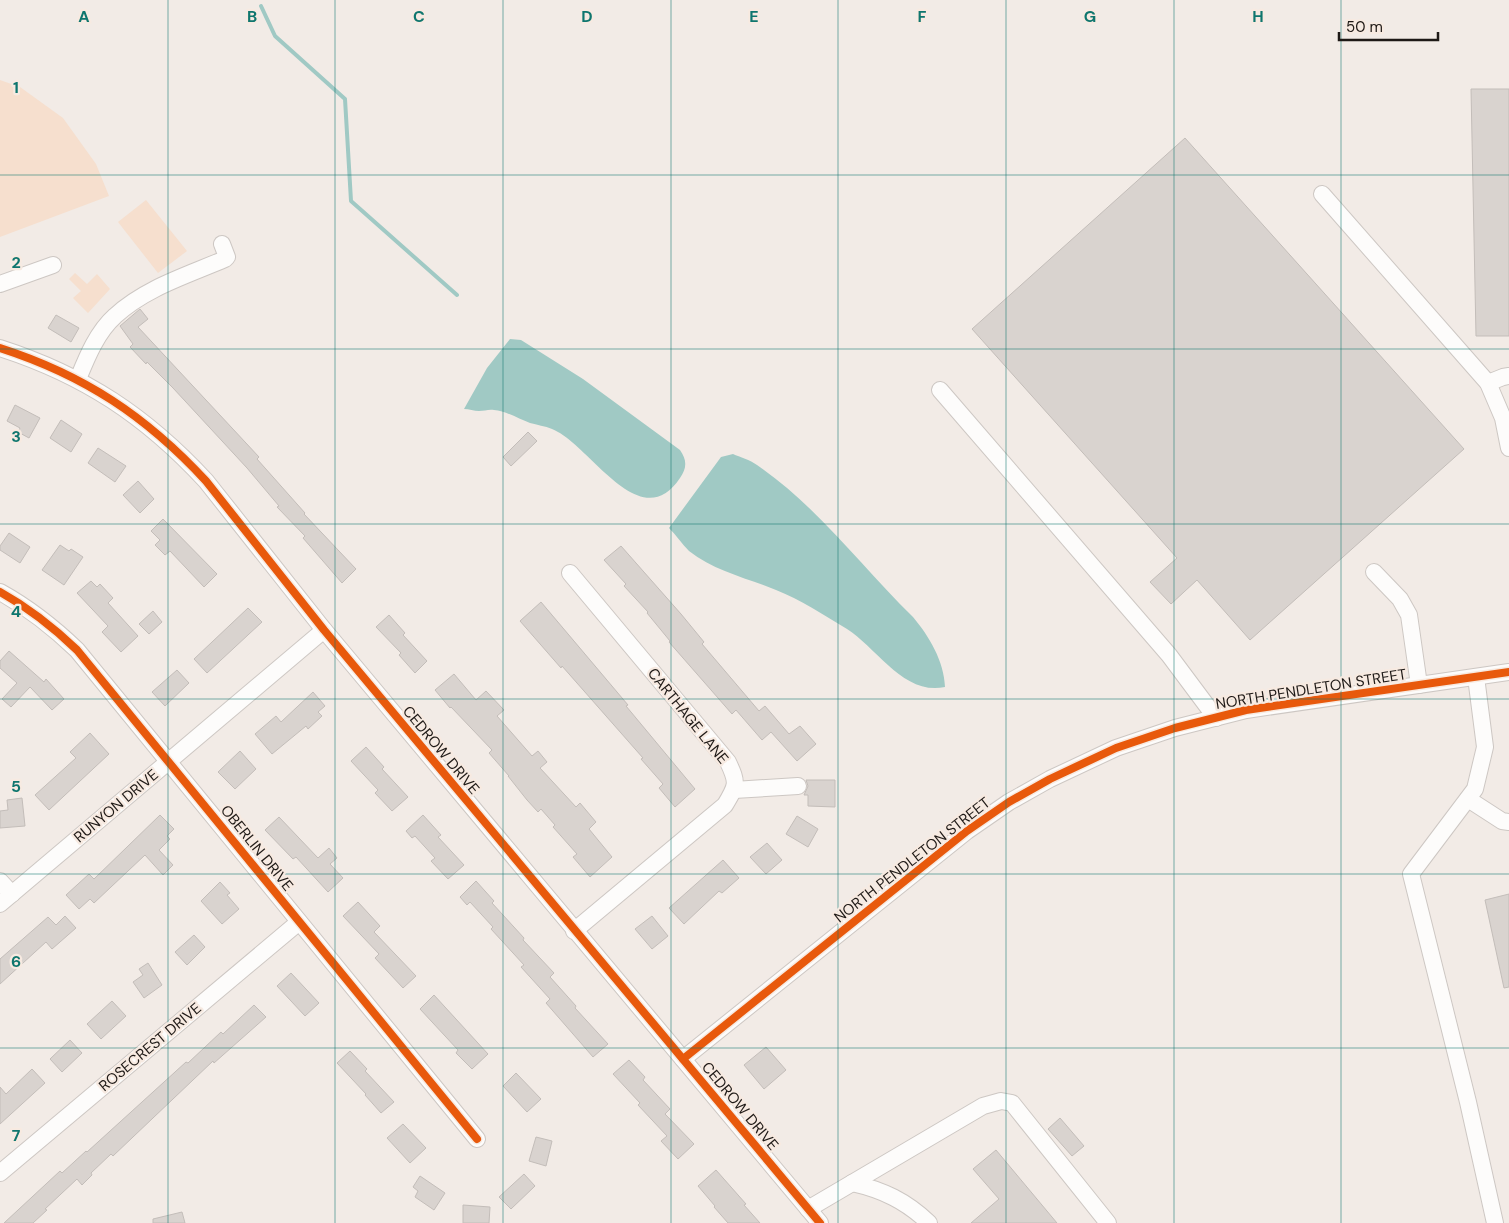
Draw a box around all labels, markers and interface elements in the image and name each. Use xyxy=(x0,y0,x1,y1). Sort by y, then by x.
text: A xyxy=(78,6,90,27)
text: B xyxy=(247,6,257,27)
text: C xyxy=(413,6,425,27)
text: D xyxy=(581,6,593,27)
text: E xyxy=(749,6,759,27)
text: F xyxy=(918,6,927,27)
text: G xyxy=(1084,6,1096,27)
text: H xyxy=(1252,6,1264,27)
scale bar xyxy=(1339,10,1438,42)
text: 50 m xyxy=(1346,17,1383,37)
text: 1 xyxy=(13,77,19,98)
text: 2 xyxy=(11,252,21,273)
text: 3 xyxy=(11,426,21,447)
text: 4 xyxy=(11,601,21,622)
street label: CARTHAGE LANE xyxy=(643,664,733,768)
street label: NORTH PENDLETON STREET xyxy=(1214,664,1408,714)
street label: CEDROW DRIVE xyxy=(398,702,484,798)
street label: RUNYON DRIVE xyxy=(70,765,162,847)
text: 5 xyxy=(11,776,21,797)
street label: NORTH PENDLETON STREET xyxy=(830,793,994,927)
street label: OBERLIN DRIVE xyxy=(216,801,298,895)
text: 6 xyxy=(11,951,21,972)
street label: ROSECREST DRIVE xyxy=(95,998,205,1096)
street label: CEDROW DRIVE xyxy=(697,1058,783,1154)
text: 7 xyxy=(12,1125,21,1146)

